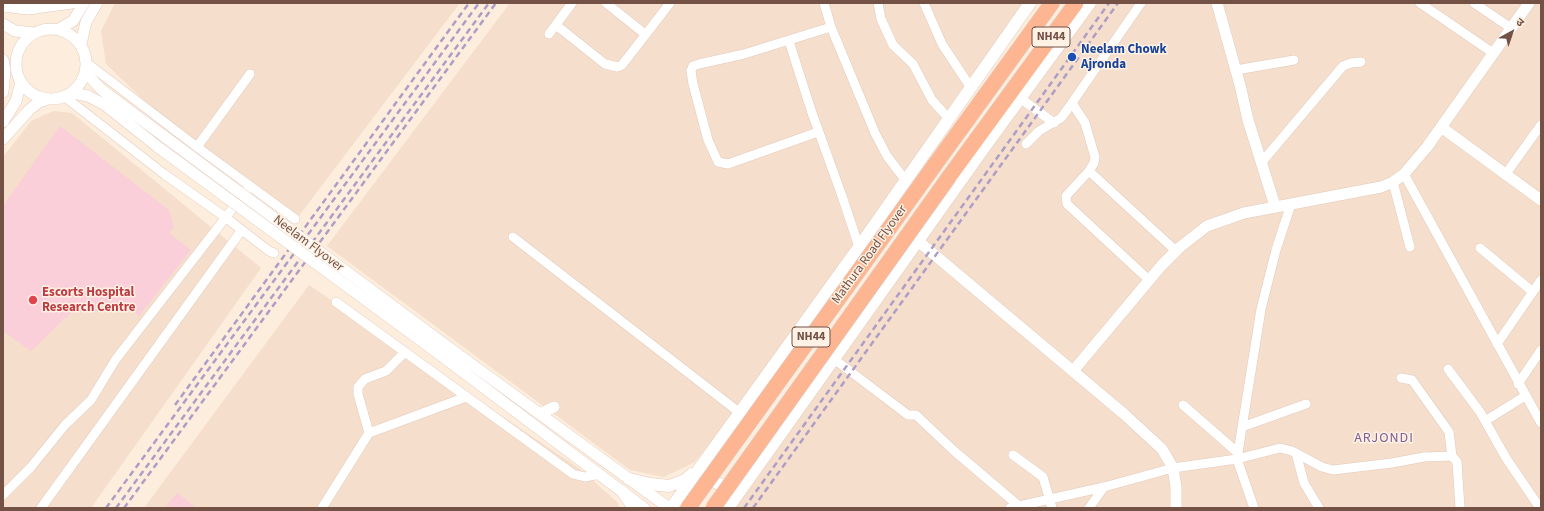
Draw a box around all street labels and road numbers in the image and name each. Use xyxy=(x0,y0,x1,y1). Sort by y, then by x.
road number: NH44 xyxy=(1032,27,1070,47)
street label: Mathura Road Flyover xyxy=(829,203,911,307)
street label: Neelam Flyover xyxy=(270,212,346,276)
road number: NH44 xyxy=(792,327,830,347)

